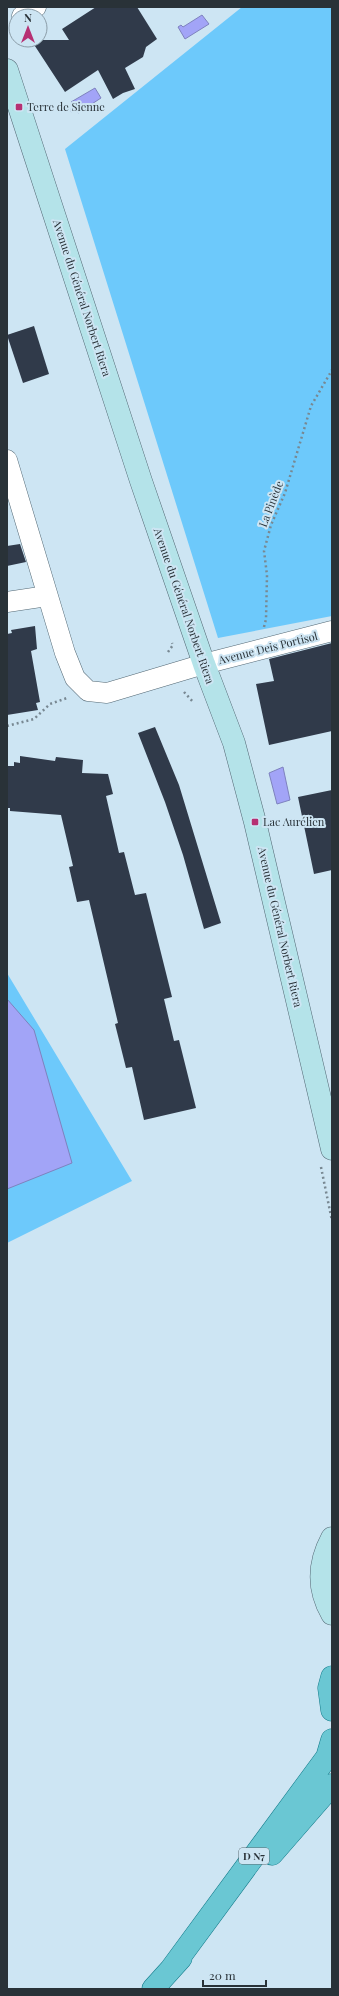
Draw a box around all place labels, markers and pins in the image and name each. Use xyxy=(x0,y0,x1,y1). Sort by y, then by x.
place label: Terre de Sienne xyxy=(27,99,105,114)
marker: Terre de Sienne xyxy=(14,102,24,112)
place label: Lac Aurélien xyxy=(263,814,325,829)
marker: Lac Aurélien xyxy=(250,817,260,827)

